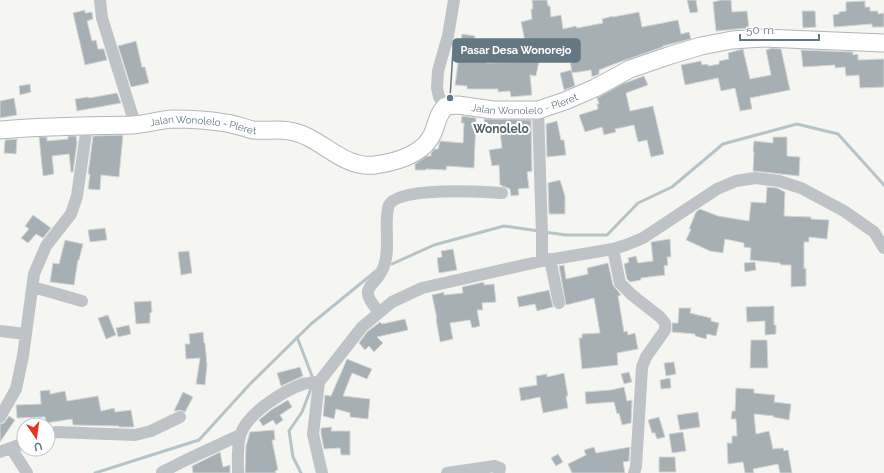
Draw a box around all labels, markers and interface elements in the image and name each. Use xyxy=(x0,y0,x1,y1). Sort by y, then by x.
scale bar xyxy=(740,16,819,42)
text: 50 m xyxy=(746,23,774,37)
callout: Pasar Desa Wonorejo xyxy=(453,39,580,62)
text: Pasar Desa Wonorejo xyxy=(460,44,572,57)
street label: Jalan Wonolelo - Pleret xyxy=(471,91,580,116)
street label: Jalan Wonolelo - Pleret xyxy=(149,113,257,136)
district label: Wonolelo xyxy=(473,122,529,136)
north arrow xyxy=(16,417,56,457)
text: U xyxy=(33,439,44,454)

